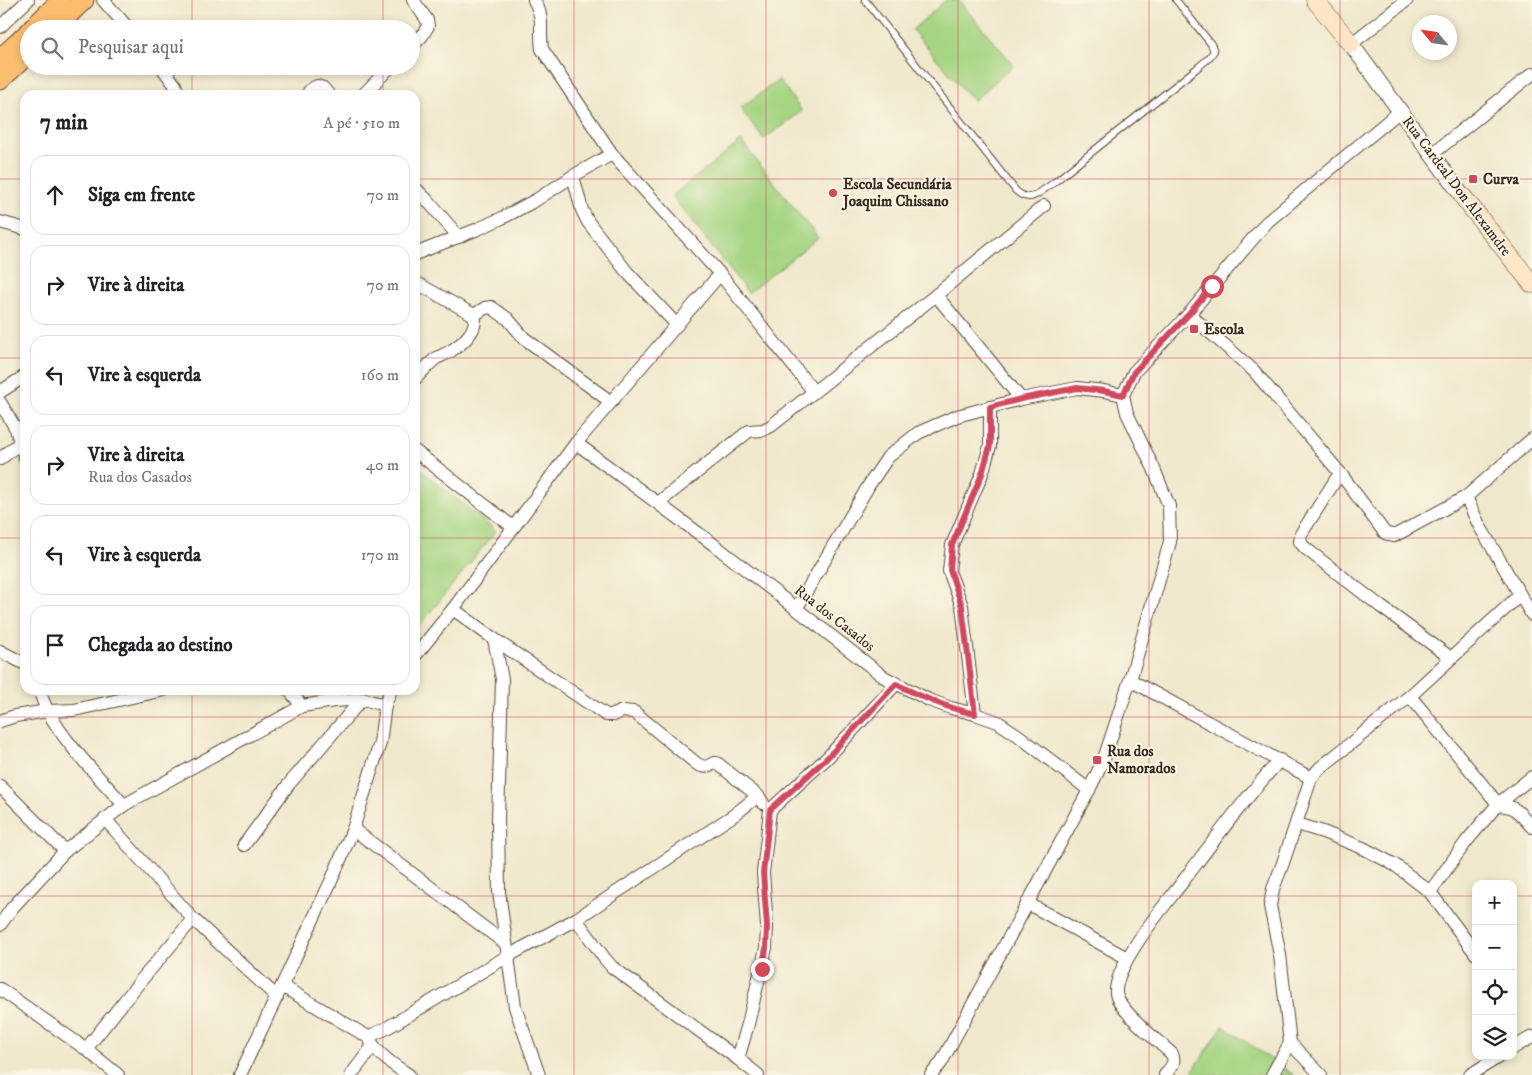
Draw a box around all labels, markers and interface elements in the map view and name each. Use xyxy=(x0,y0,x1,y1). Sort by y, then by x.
north arrow xyxy=(1412,15,1457,60)
search box xyxy=(20,20,420,75)
icon: search xyxy=(38,34,66,62)
text: Pesquisar aqui xyxy=(78,36,184,59)
text: 7 min xyxy=(40,110,88,136)
text: A pé · 510 m xyxy=(323,113,400,133)
street label: Rua Cardeal Don Alexamdre xyxy=(1398,113,1515,260)
place label: Curva xyxy=(1483,170,1520,189)
marker: Curva xyxy=(1467,173,1479,185)
place label: Escola Secundária Joaquim Chissano xyxy=(841,175,952,212)
icon: ahead xyxy=(41,181,69,209)
text: Siga em frente xyxy=(88,184,195,207)
text: 70 m xyxy=(367,185,399,205)
marker: Escola Secundária Joaquim Chissano xyxy=(827,187,839,199)
icon: right xyxy=(41,271,69,299)
text: Vire à direita xyxy=(88,274,184,297)
text: 70 m xyxy=(367,275,399,295)
route start xyxy=(1201,275,1224,298)
place label: Escola xyxy=(1204,320,1245,339)
marker: Escola xyxy=(1188,323,1200,335)
icon: left xyxy=(41,361,69,389)
text: Vire à esquerda xyxy=(88,364,201,387)
text: 160 m xyxy=(361,365,399,385)
text: Vire à direita xyxy=(88,444,184,467)
icon: right xyxy=(41,451,69,479)
text: 40 m xyxy=(366,455,399,475)
text: Rua dos Casados xyxy=(88,467,192,487)
icon: left xyxy=(41,541,69,569)
text: Vire à esquerda xyxy=(88,544,201,567)
text: 170 m xyxy=(361,545,399,565)
street label: Rua dos Casados xyxy=(790,581,879,656)
icon: arrive xyxy=(41,631,69,659)
text: Chegada ao destino xyxy=(88,634,233,657)
place label: Rua dos Namorados xyxy=(1107,742,1176,778)
marker: Rua dos Namorados xyxy=(1091,754,1103,766)
map controls xyxy=(1472,880,1517,1060)
button: + xyxy=(1472,880,1517,925)
button: − xyxy=(1472,925,1517,970)
route end xyxy=(751,958,774,981)
button: locate xyxy=(1472,970,1517,1015)
button: layers xyxy=(1472,1015,1517,1060)

